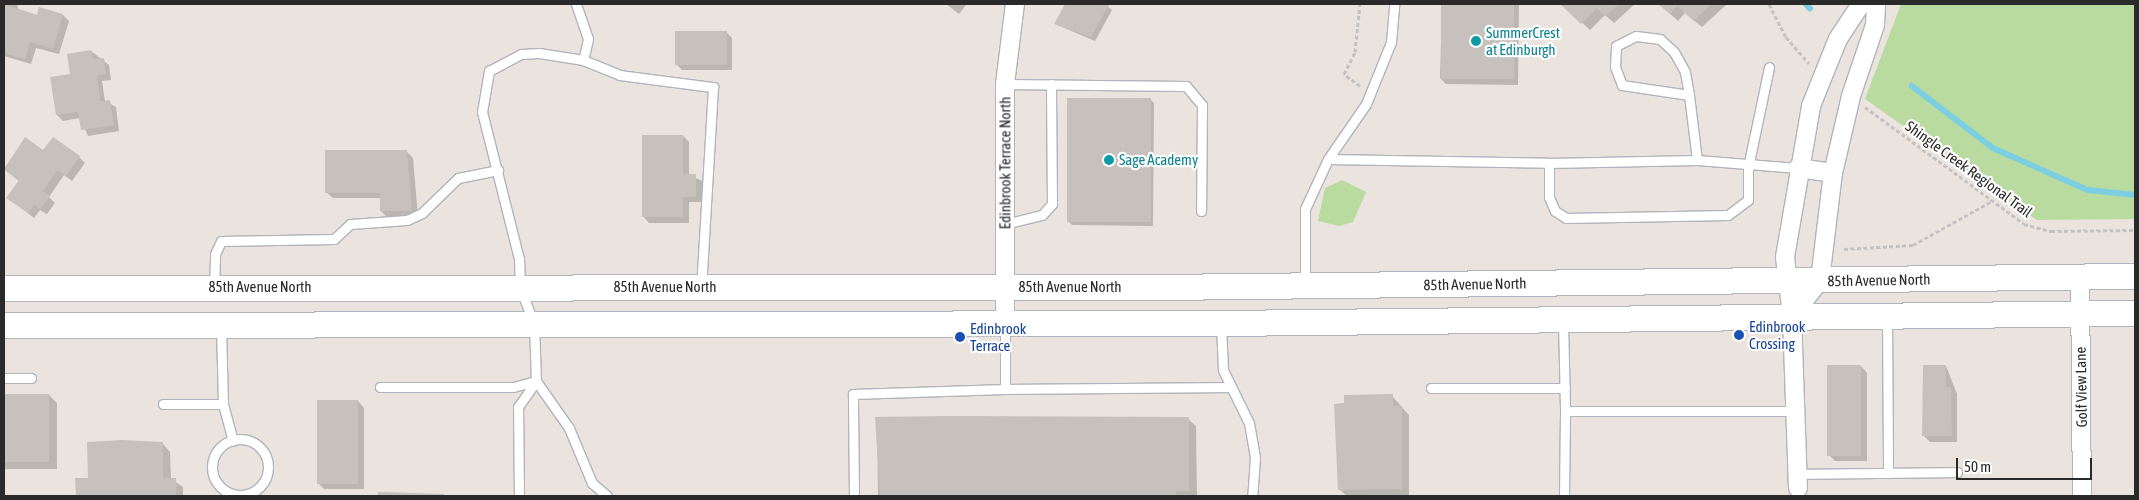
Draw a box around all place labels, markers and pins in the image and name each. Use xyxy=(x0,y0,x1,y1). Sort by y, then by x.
place label: SummerCrest at Edinburgh xyxy=(1486,23,1560,58)
marker: SummerCrest at Edinburgh xyxy=(1470,35,1482,47)
place label: Sage Academy xyxy=(1119,151,1198,169)
marker: Sage Academy xyxy=(1103,154,1115,166)
place label: Edinbrook Crossing xyxy=(1749,317,1805,352)
place label: Edinbrook Terrace xyxy=(970,319,1026,354)
marker: Edinbrook Crossing xyxy=(1733,329,1745,341)
marker: Edinbrook Terrace xyxy=(954,331,966,343)

